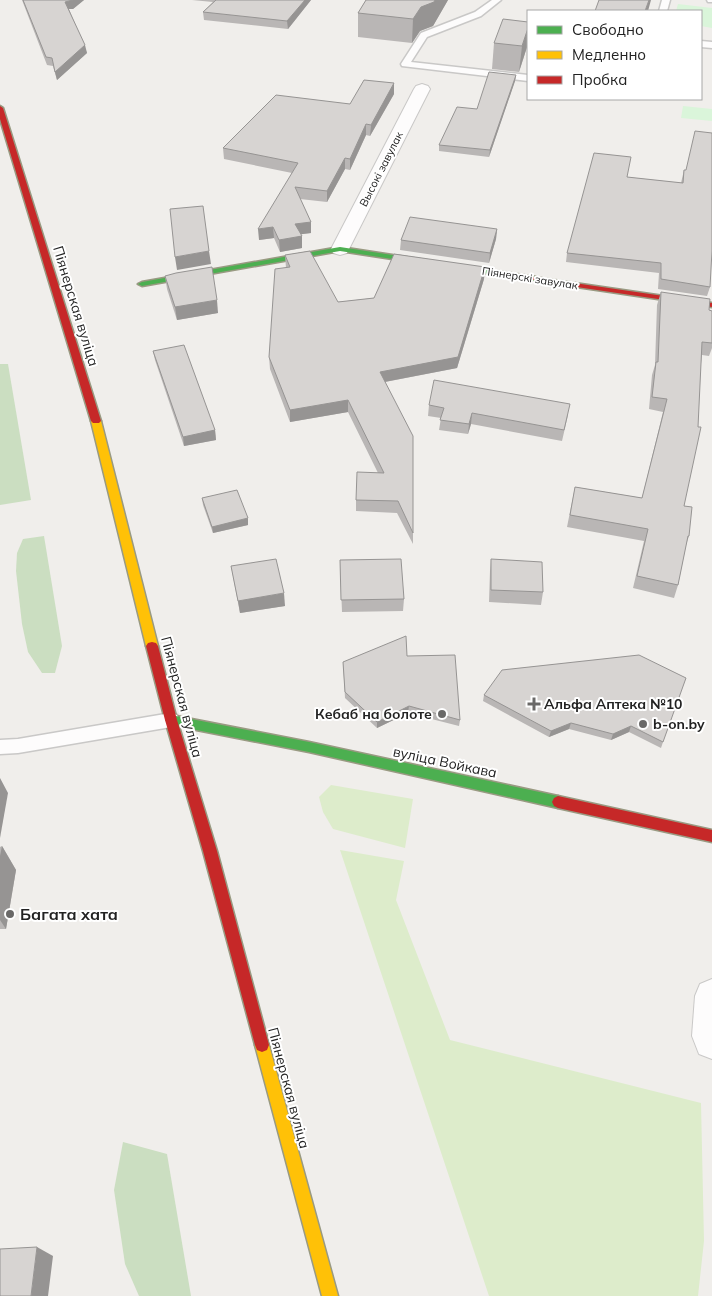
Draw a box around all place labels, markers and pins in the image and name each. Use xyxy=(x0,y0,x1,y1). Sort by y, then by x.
place label: Альфа Аптека №10 xyxy=(544,695,682,713)
marker: Альфа Аптека №10 xyxy=(528,698,540,710)
place label: Кебаб на болоте xyxy=(315,705,432,723)
marker: Кебаб на болоте xyxy=(436,708,448,720)
place label: b-on.by xyxy=(653,715,705,733)
marker: b-on.by xyxy=(637,718,649,730)
place label: Багата хата xyxy=(20,904,118,924)
marker: Багата хата xyxy=(4,908,16,920)

